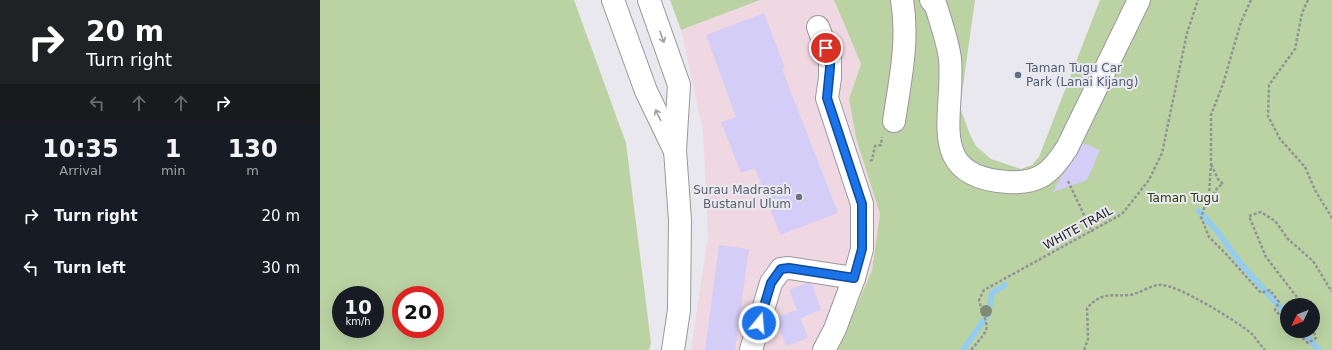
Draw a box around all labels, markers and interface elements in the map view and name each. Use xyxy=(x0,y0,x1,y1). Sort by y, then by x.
text: 20 m xyxy=(86,15,164,48)
icon: right xyxy=(20,16,72,68)
one-way arrow xyxy=(659,30,666,43)
pin xyxy=(809,31,843,65)
icon: arrive xyxy=(815,37,837,59)
text: Turn right xyxy=(86,49,172,70)
place label: Taman Tugu Car Park (Lanai Kijang) xyxy=(1025,61,1138,89)
marker: Taman Tugu Car Park (Lanai Kijang) xyxy=(1013,70,1023,80)
icon: left xyxy=(86,92,108,114)
icon: ahead xyxy=(128,92,150,114)
icon: ahead xyxy=(170,92,192,114)
icon: right xyxy=(212,92,234,114)
one-way arrow xyxy=(654,109,661,121)
text: 10:35 xyxy=(42,135,119,163)
text: 1 xyxy=(165,135,181,163)
text: 130 xyxy=(228,135,278,163)
text: Arrival xyxy=(59,163,102,178)
text: min xyxy=(161,163,185,178)
text: m xyxy=(246,163,259,178)
place label: Surau Madrasah Bustanul Ulum xyxy=(693,183,791,211)
park label: Taman Tugu xyxy=(1146,191,1219,205)
marker: Surau Madrasah Bustanul Ulum xyxy=(794,192,804,202)
street label: WHITE TRAIL xyxy=(1041,203,1115,253)
icon: right xyxy=(20,205,42,227)
text: Turn right xyxy=(54,207,138,225)
text: 20 m xyxy=(262,207,300,225)
icon: left xyxy=(20,257,42,279)
text: Turn left xyxy=(54,259,126,277)
text: 30 m xyxy=(262,259,300,277)
speed limit sign: 20 xyxy=(392,286,444,338)
text: 10 xyxy=(344,295,372,319)
north arrow xyxy=(1280,298,1320,338)
map controls xyxy=(1280,298,1320,338)
position arrow xyxy=(738,302,780,344)
text: km/h xyxy=(345,316,371,327)

